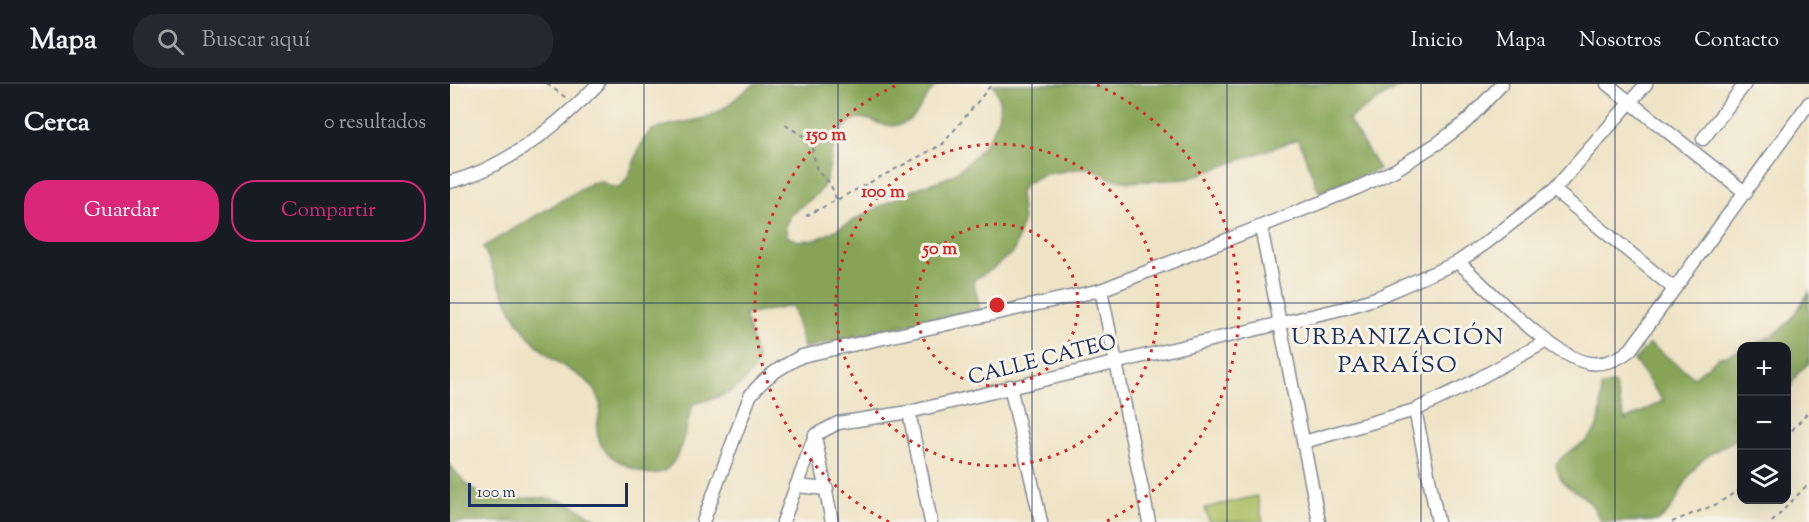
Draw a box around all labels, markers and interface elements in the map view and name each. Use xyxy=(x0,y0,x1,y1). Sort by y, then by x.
search box xyxy=(133,14,553,68)
text: Mapa xyxy=(30,21,97,61)
icon: search xyxy=(154,25,187,58)
text: Buscar aquí xyxy=(202,25,311,57)
text: Inicio xyxy=(1411,26,1463,56)
text: Mapa xyxy=(1496,26,1546,56)
text: Nosotros xyxy=(1579,26,1661,56)
text: Contacto xyxy=(1694,26,1779,56)
text: Cerca xyxy=(24,105,90,142)
text: 0 resultados xyxy=(324,109,426,138)
text: 150 m xyxy=(806,123,846,149)
button: Guardar xyxy=(24,180,219,242)
button: Compartir xyxy=(231,180,426,242)
text: 100 m xyxy=(861,180,905,206)
text: 50 m xyxy=(921,237,957,263)
centre of rings xyxy=(987,295,1007,315)
district label: URBANIZACIÓN PARAÍSO xyxy=(1291,321,1505,383)
street label: CALLE CATEO xyxy=(965,328,1120,394)
map controls xyxy=(1737,342,1791,504)
button: + xyxy=(1737,342,1791,396)
button: − xyxy=(1737,396,1791,450)
button: layers xyxy=(1737,450,1791,504)
scale bar xyxy=(468,480,628,508)
text: 100 m xyxy=(477,482,516,505)

